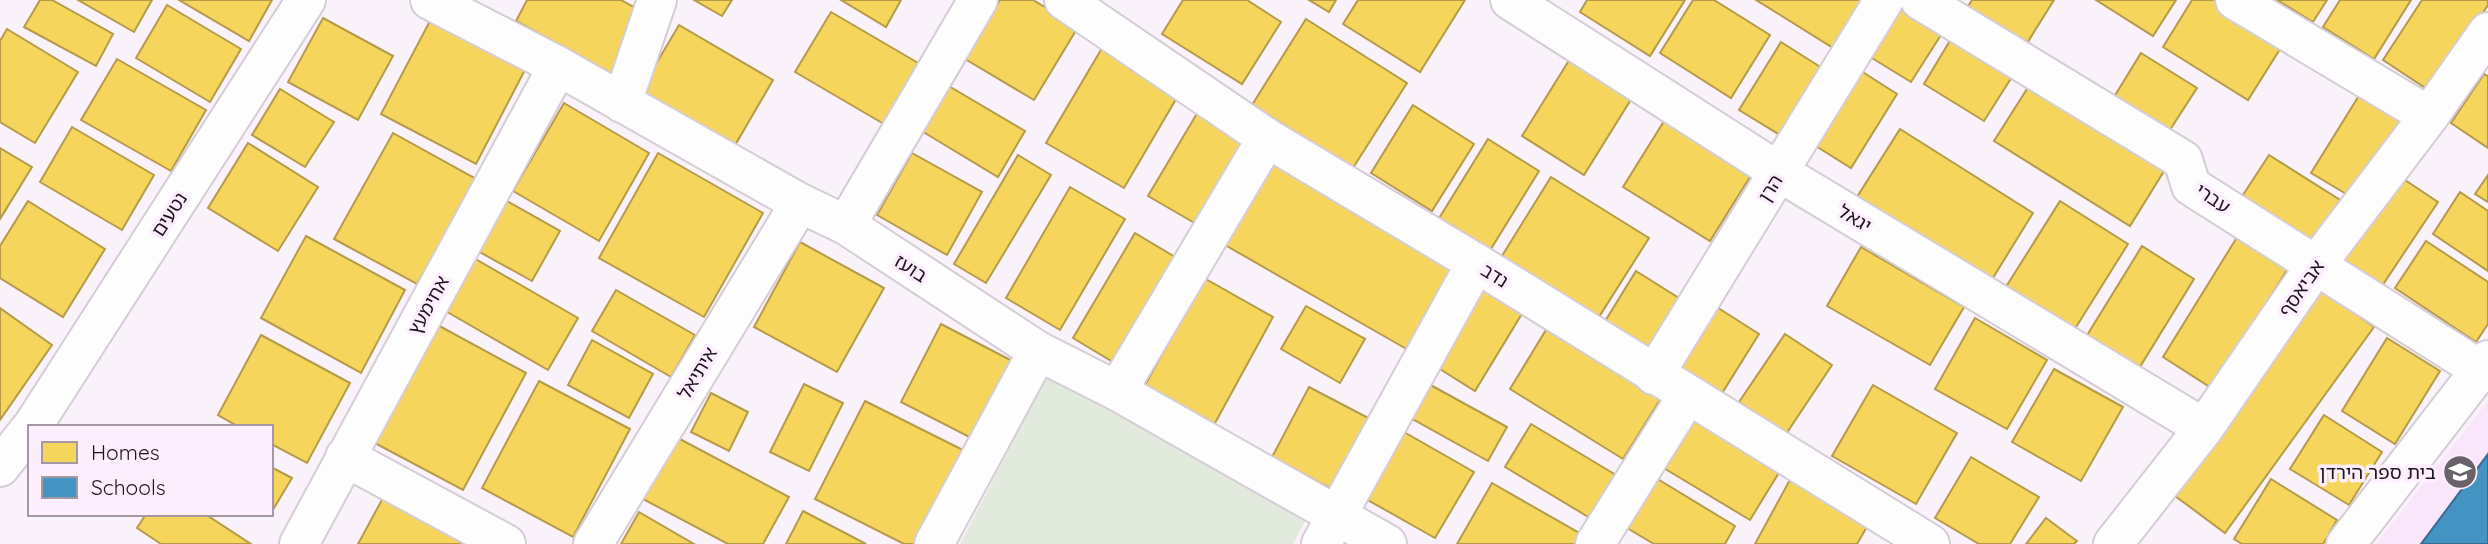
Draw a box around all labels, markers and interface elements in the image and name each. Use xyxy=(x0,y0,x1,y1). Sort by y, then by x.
street label: הרן xyxy=(1752,170,1788,206)
street label: עברי xyxy=(2191,178,2235,218)
street label: נטעים xyxy=(146,187,192,241)
street label: יגאל xyxy=(1834,199,1876,237)
street label: בועז xyxy=(890,249,932,287)
street label: אביאסף xyxy=(2273,255,2329,321)
street label: נדב xyxy=(1477,258,1513,292)
street label: אחימעץ xyxy=(402,271,454,339)
street label: איתיאל xyxy=(672,342,722,404)
legend xyxy=(28,425,273,516)
text: Homes xyxy=(91,439,160,465)
school or university icon: בית ספר הירדן xyxy=(2441,453,2479,491)
place label: בית ספר הירדן xyxy=(2320,460,2436,484)
text: Schools xyxy=(91,474,166,500)

